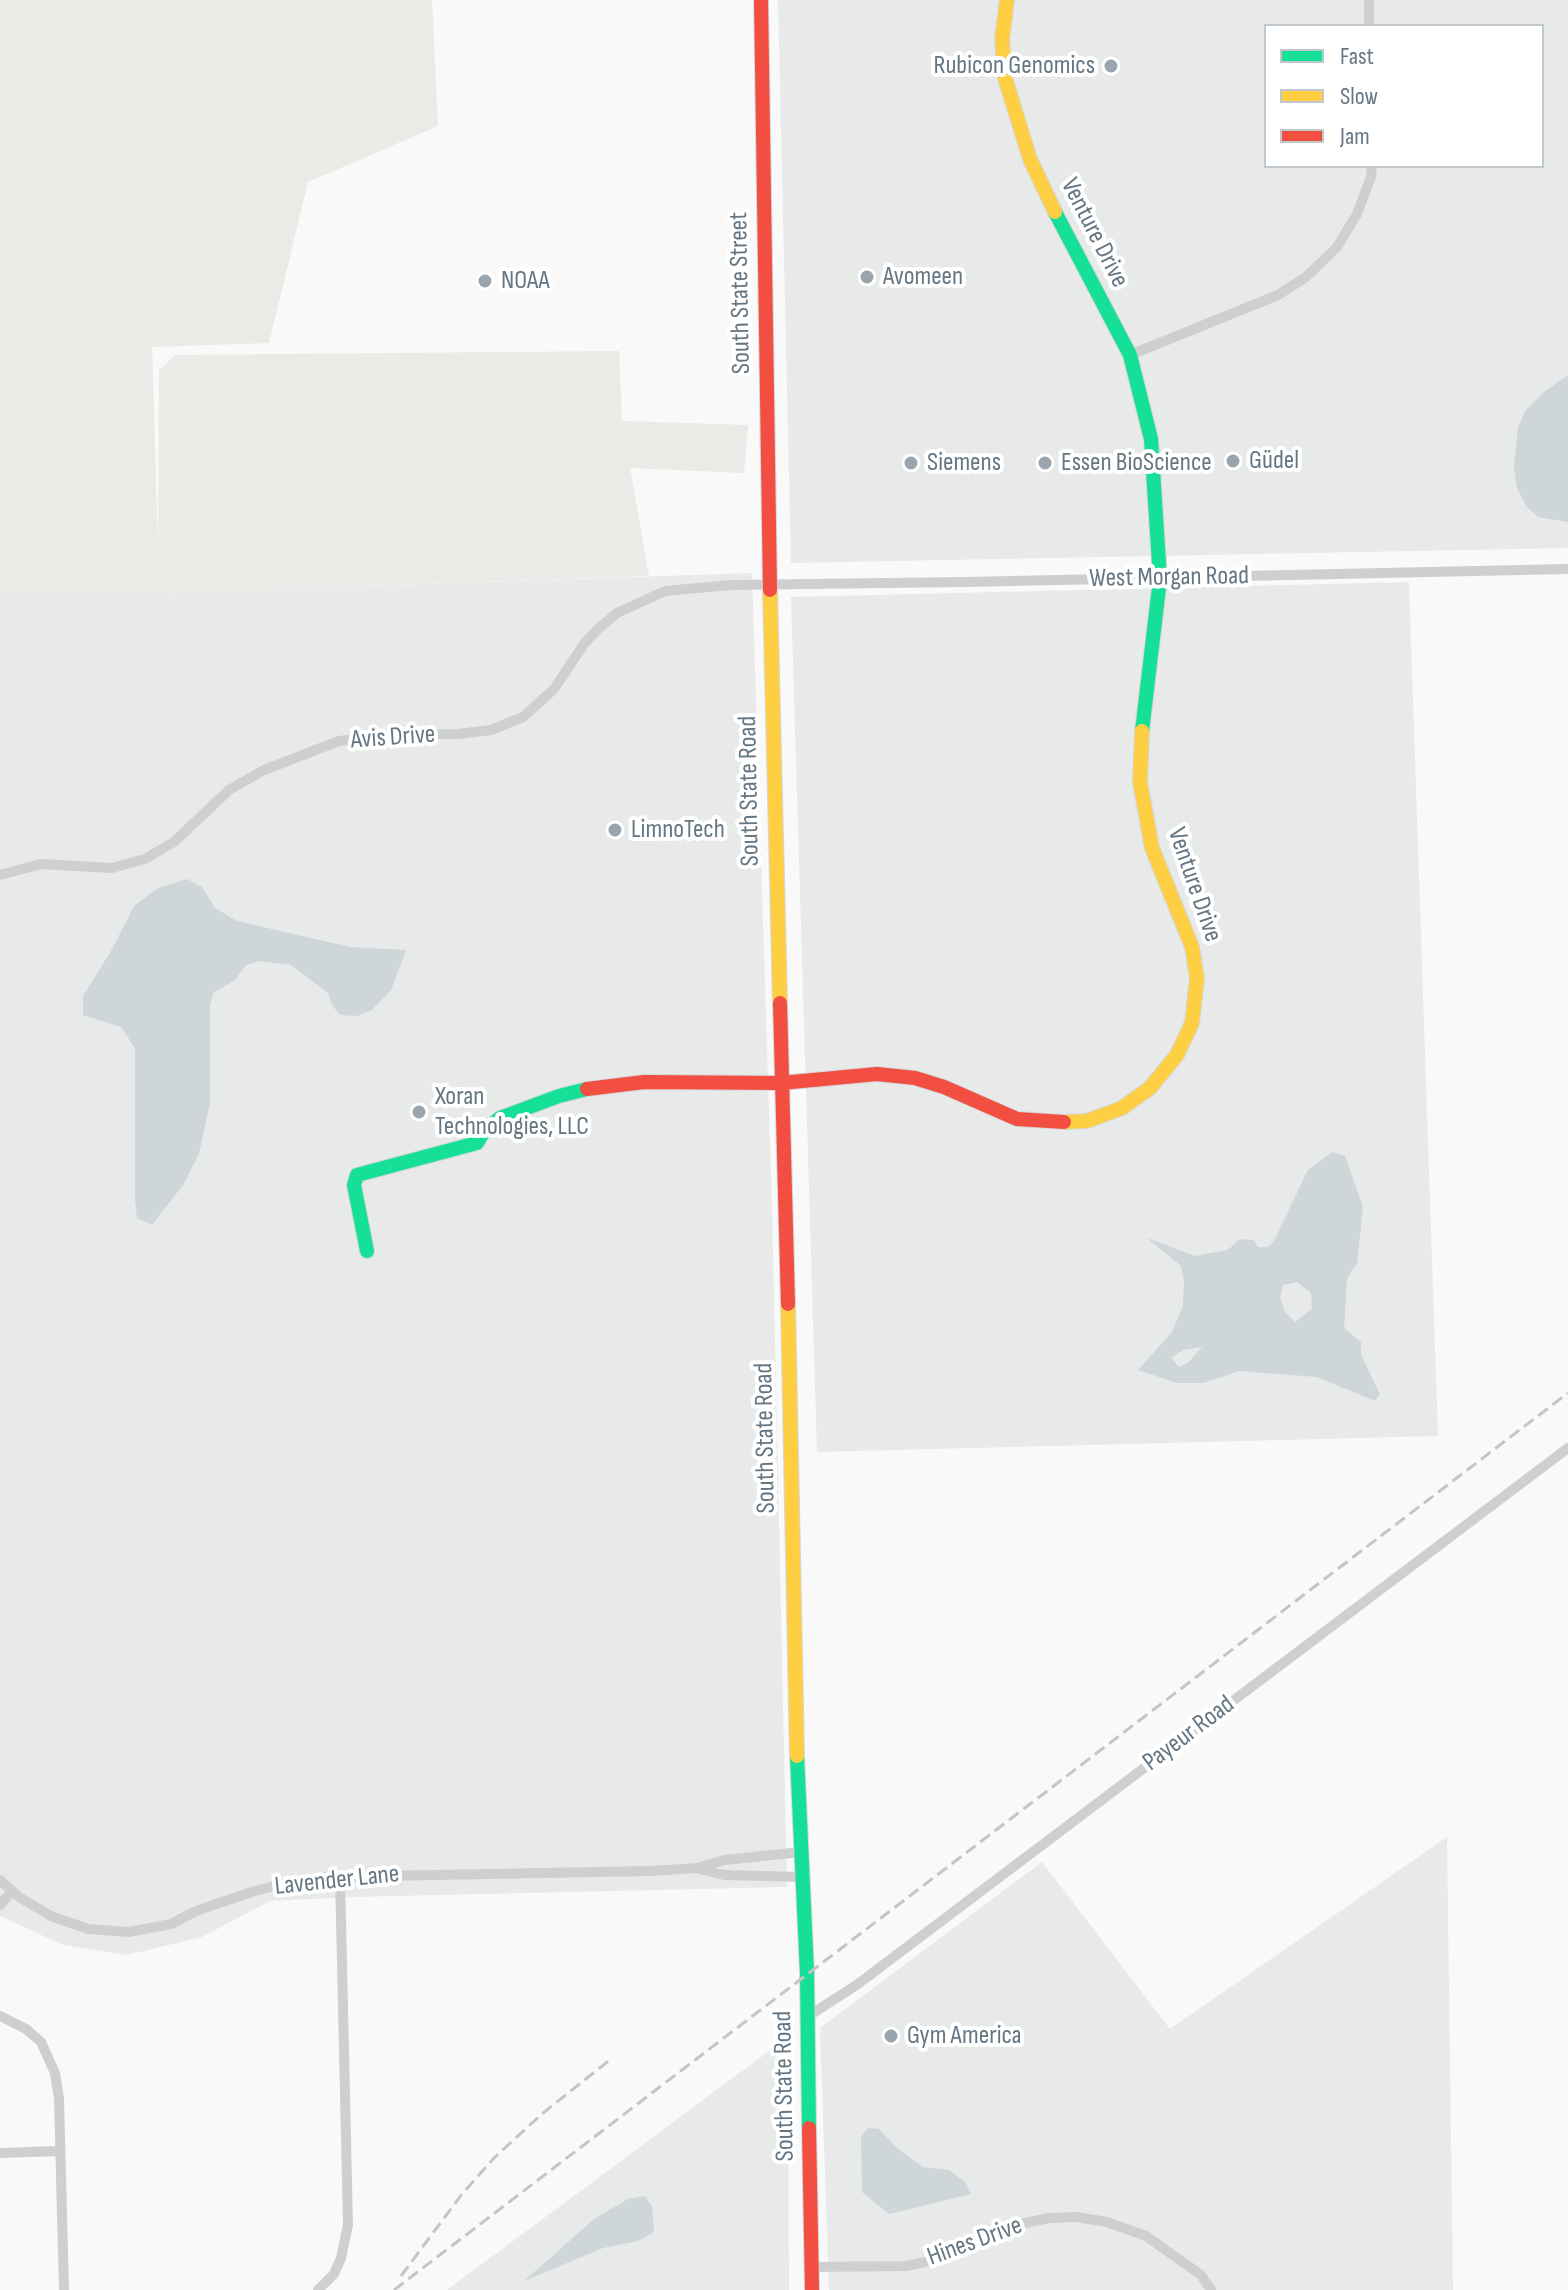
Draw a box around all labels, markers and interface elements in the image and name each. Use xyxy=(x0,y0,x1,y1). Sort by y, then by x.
legend xyxy=(1264,24,1544,168)
text: Fast xyxy=(1340,42,1374,71)
place label: Rubicon Genomics xyxy=(933,50,1095,82)
marker: Rubicon Genomics xyxy=(1102,57,1120,75)
text: Slow xyxy=(1340,82,1378,111)
text: Jam xyxy=(1340,122,1370,151)
street label: Venture Drive xyxy=(1053,173,1135,293)
street label: South State Street xyxy=(724,212,758,374)
place label: Avomeen xyxy=(883,261,963,293)
place label: NOAA xyxy=(501,265,550,297)
marker: Avomeen xyxy=(858,268,876,286)
marker: NOAA xyxy=(476,272,494,290)
place label: Güdel xyxy=(1249,445,1299,477)
place label: Siemens xyxy=(927,447,1001,479)
place label: Essen BioScience xyxy=(1061,447,1212,479)
marker: Güdel xyxy=(1224,452,1242,470)
marker: Siemens xyxy=(902,454,920,472)
marker: Essen BioScience xyxy=(1036,454,1054,472)
street label: West Morgan Road xyxy=(1089,561,1249,595)
street label: South State Road xyxy=(733,715,767,867)
street label: Avis Drive xyxy=(350,719,436,757)
place label: LimnoTech xyxy=(631,814,725,846)
marker: LimnoTech xyxy=(606,821,624,839)
street label: Venture Drive xyxy=(1160,824,1228,946)
place label: Xoran Technologies, LLC xyxy=(435,1081,589,1142)
marker: Xoran Technologies, LLC xyxy=(410,1103,428,1121)
street label: South State Road xyxy=(749,1362,783,1514)
street label: Payeur Road xyxy=(1137,1689,1241,1779)
street label: Lavender Lane xyxy=(273,1859,401,1903)
street label: South State Road xyxy=(768,2010,802,2162)
place label: Gym America xyxy=(907,2020,1022,2052)
marker: Gym America xyxy=(882,2027,900,2045)
street label: Hines Drive xyxy=(923,2210,1027,2274)

